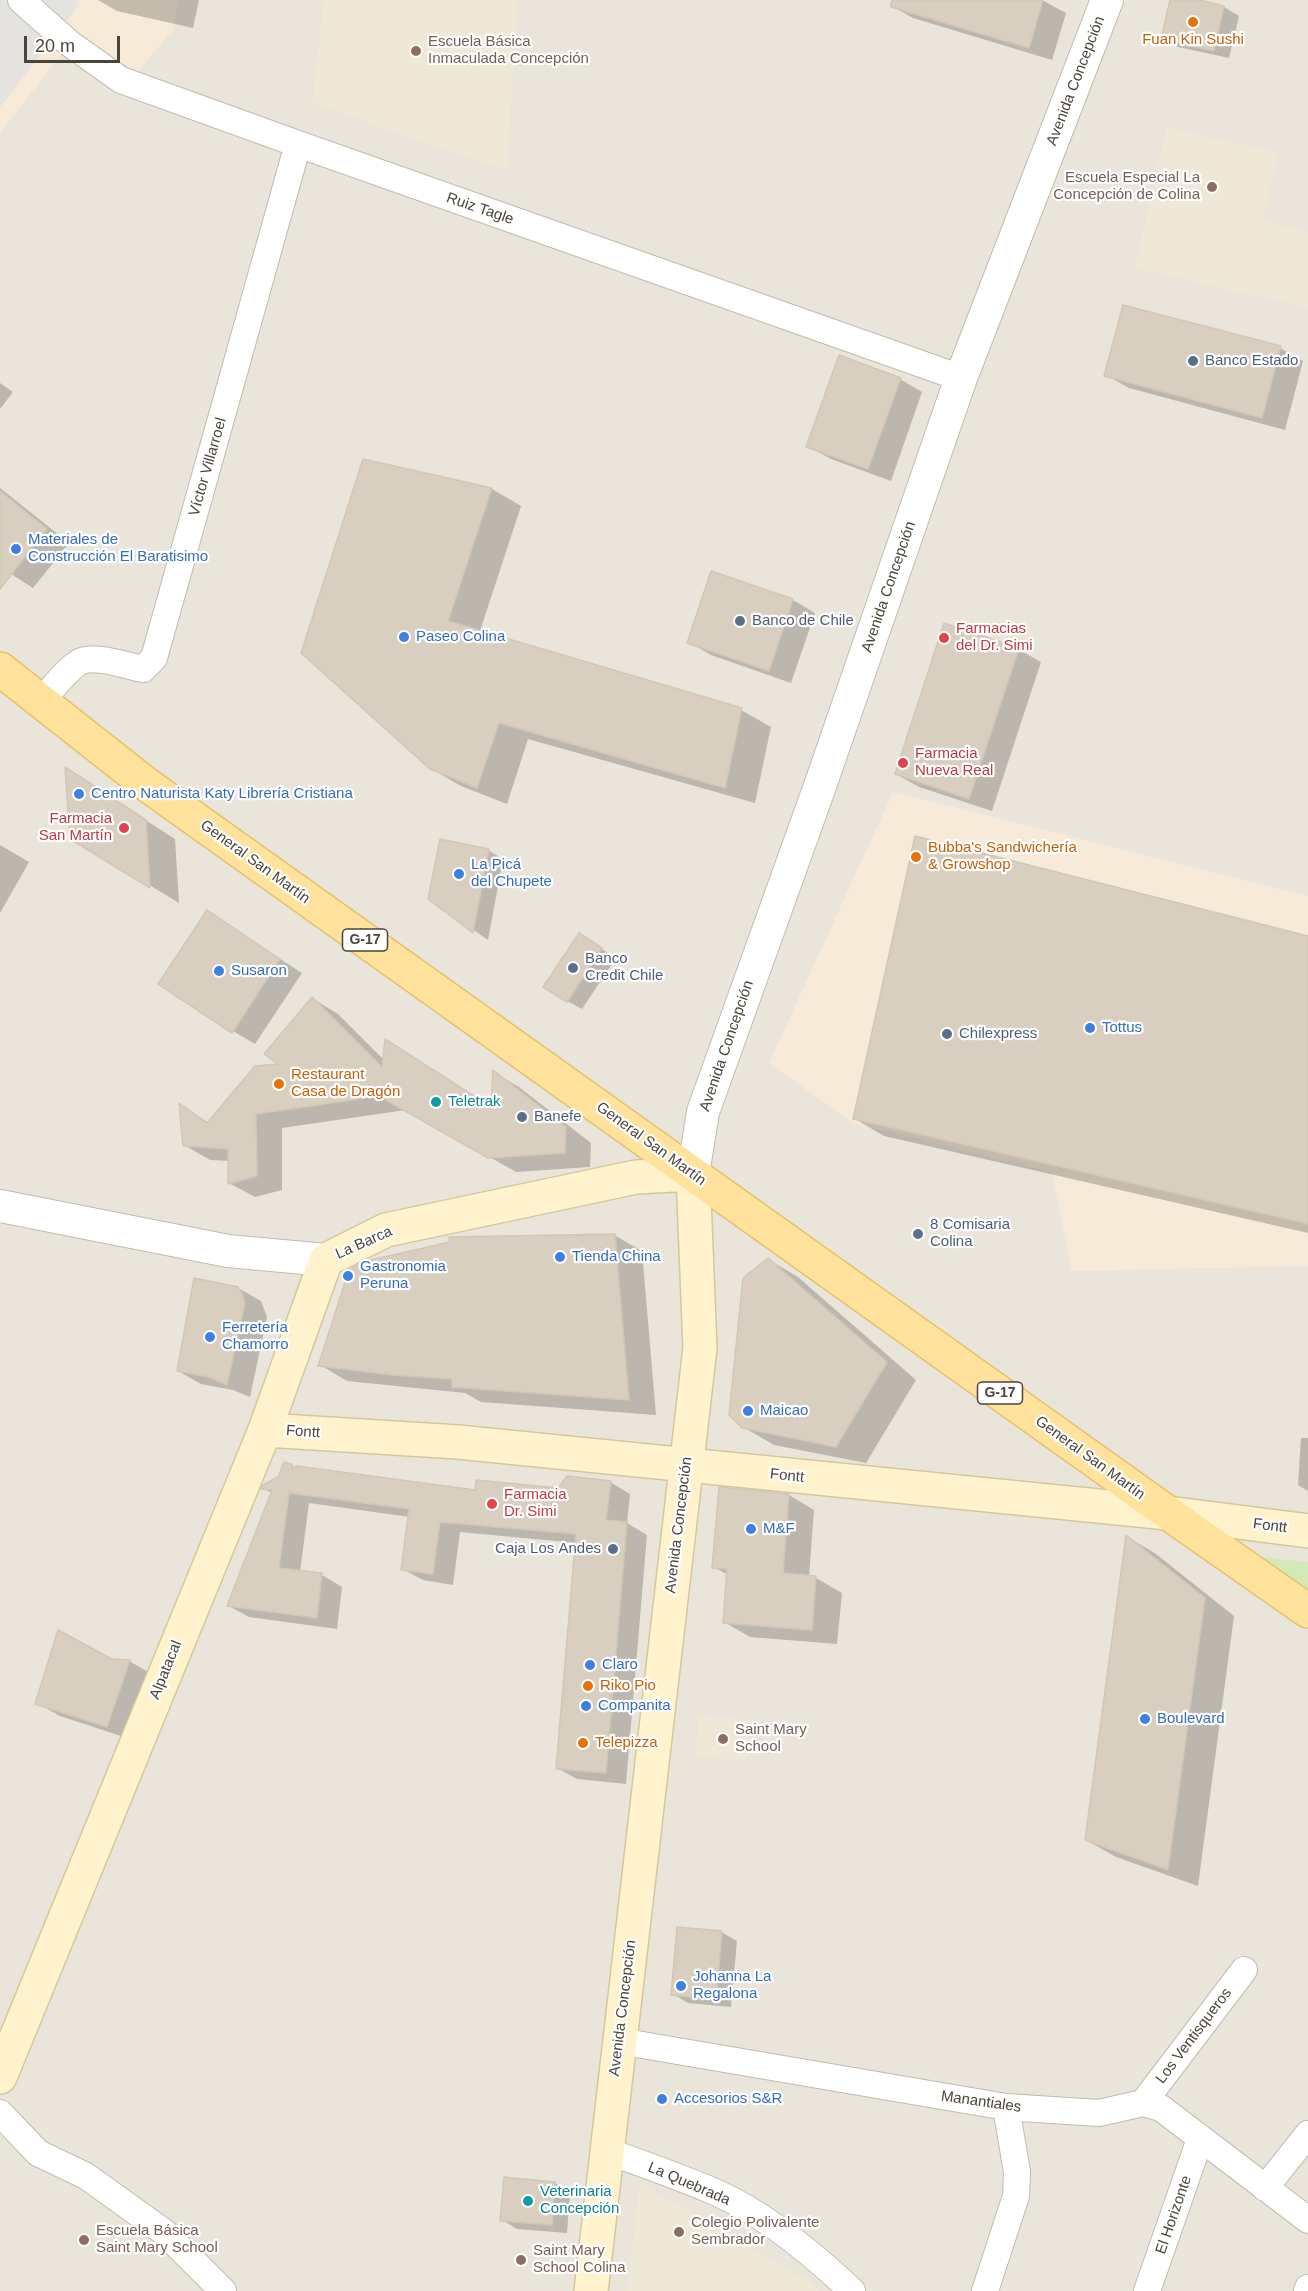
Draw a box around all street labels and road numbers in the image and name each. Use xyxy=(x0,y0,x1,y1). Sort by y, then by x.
street label: Avenida Concepción xyxy=(1043,14,1109,148)
street label: Ruiz Tagle xyxy=(444,189,516,229)
street label: Víctor Villarroel xyxy=(185,416,231,518)
street label: Avenida Concepción xyxy=(858,519,920,655)
street label: General San Martín xyxy=(197,816,313,908)
road number: G-17 xyxy=(342,929,388,951)
street label: Avenida Concepción xyxy=(696,978,758,1114)
street label: General San Martín xyxy=(593,1098,709,1190)
street label: La Barca xyxy=(333,1223,395,1263)
road number: G-17 xyxy=(978,1382,1022,1404)
street label: General San Martín xyxy=(1032,1412,1148,1504)
street label: Fontt xyxy=(285,1422,321,1442)
street label: Avenida Concepción xyxy=(662,1456,696,1594)
street label: Fontt xyxy=(769,1465,805,1487)
street label: Fontt xyxy=(1252,1515,1288,1537)
street label: Alpatacal xyxy=(146,1638,186,1702)
street label: Avenida Concepción xyxy=(606,1939,640,2077)
street label: Los Ventisqueros xyxy=(1152,1985,1236,2087)
street label: Manantiales xyxy=(940,2087,1022,2117)
street label: La Quebrada xyxy=(645,2159,733,2209)
street label: El Horizonte xyxy=(1152,2173,1196,2257)

